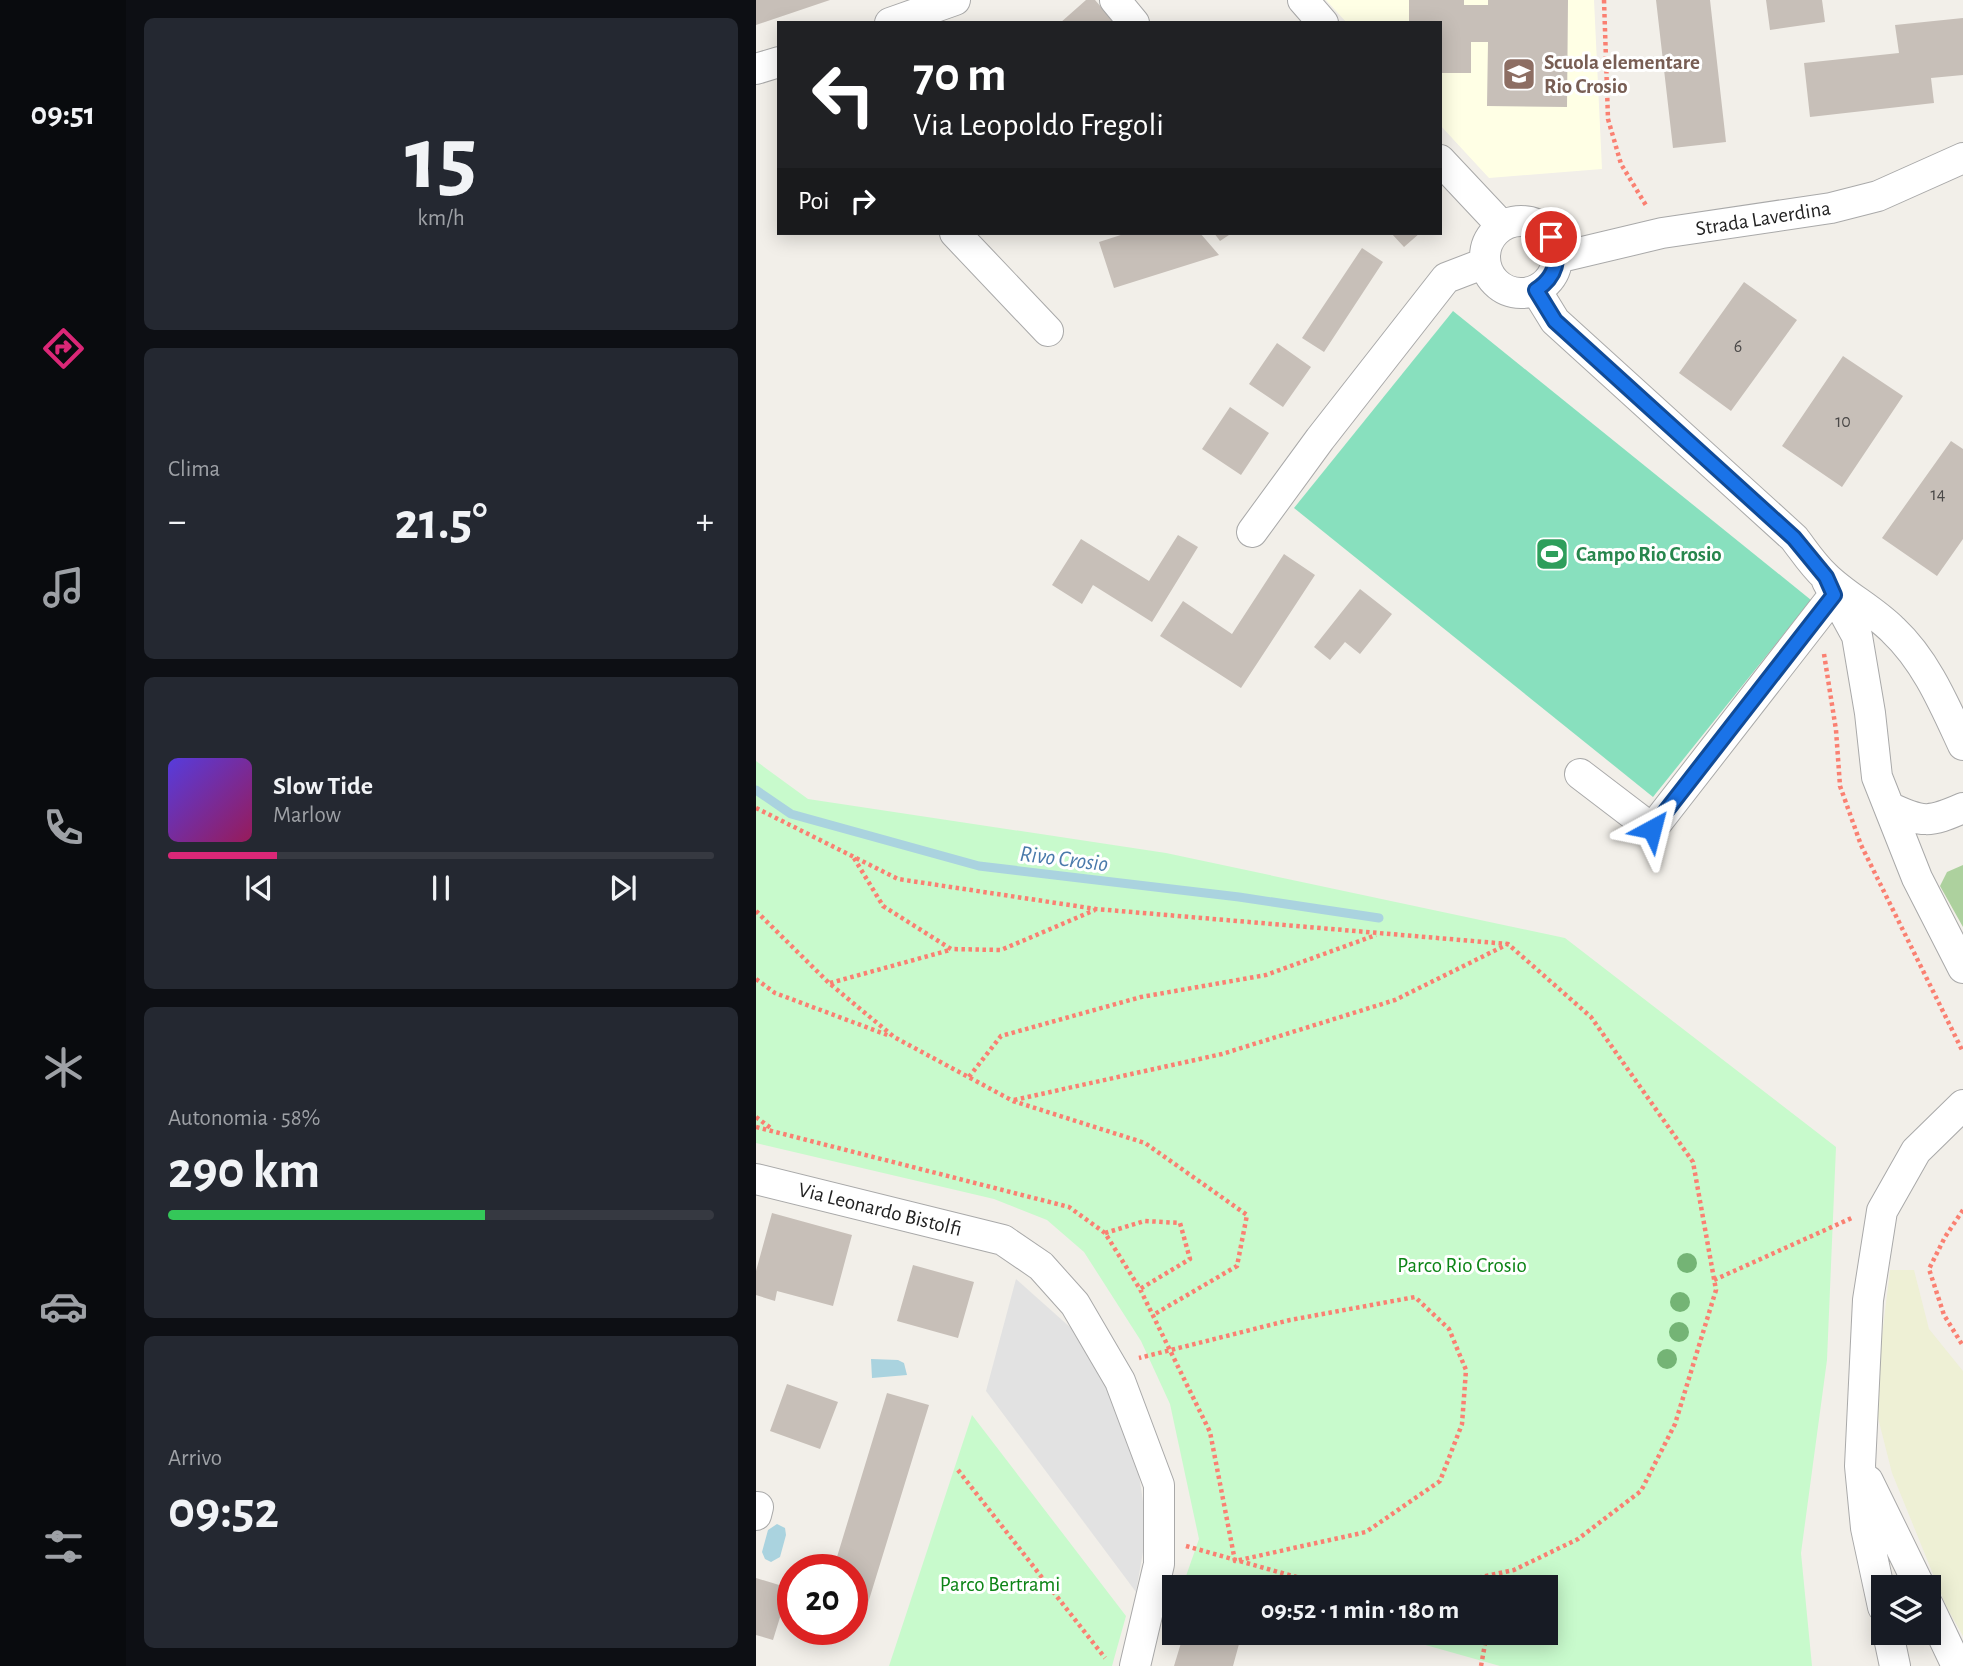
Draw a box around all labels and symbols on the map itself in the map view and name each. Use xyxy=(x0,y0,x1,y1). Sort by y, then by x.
place label: Scuola elementare Rio Crosio xyxy=(1544,52,1700,97)
school or university icon: Scuola elementare Rio Crosio xyxy=(1500,55,1538,93)
street label: Strada Laverdina xyxy=(1694,197,1832,240)
pin xyxy=(1521,207,1581,267)
house number: 6 xyxy=(1734,338,1742,356)
house number: 10 xyxy=(1835,413,1851,431)
house number: 14 xyxy=(1931,486,1946,504)
sports icon: Campo Rio Crosio xyxy=(1533,535,1571,573)
place label: Campo Rio Crosio xyxy=(1576,544,1722,565)
position arrow xyxy=(1615,792,1689,866)
water label: Rivo Crosio xyxy=(1018,843,1109,876)
street label: Via Leonardo Bistolfi xyxy=(796,1179,964,1240)
park label: Parco Rio Crosio xyxy=(1397,1255,1527,1276)
speed limit sign: 20 xyxy=(777,1554,868,1645)
park label: Parco Bertrami xyxy=(940,1574,1060,1595)

